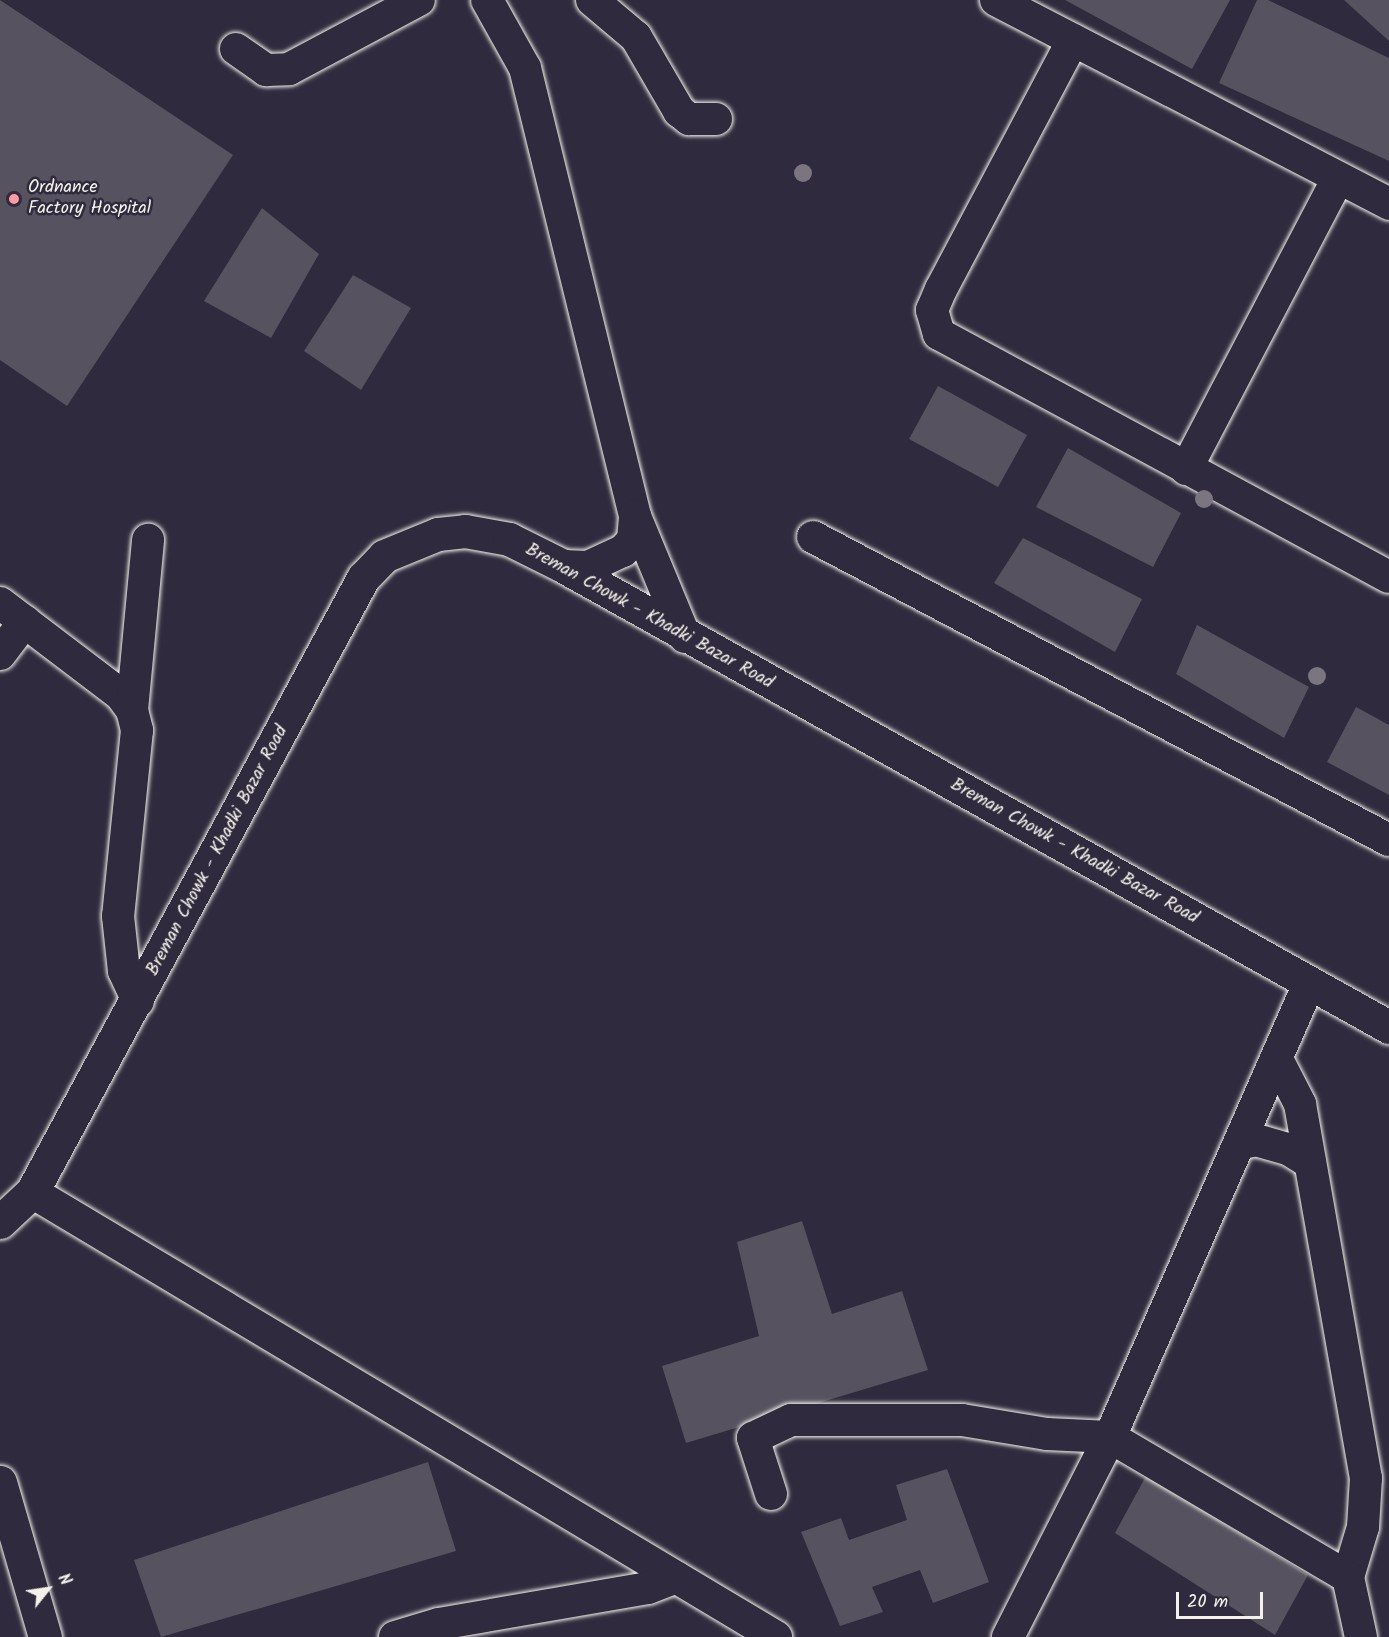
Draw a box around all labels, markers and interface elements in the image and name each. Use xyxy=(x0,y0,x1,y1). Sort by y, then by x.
place label: Ordnance Factory Hospital xyxy=(28,178,151,220)
marker: Ordnance Factory Hospital xyxy=(5,190,23,208)
street label: Breman Chowk - Khadki Bazar Road xyxy=(521,540,777,694)
street label: Breman Chowk - Khadki Bazar Road xyxy=(143,722,293,980)
street label: Breman Chowk - Khadki Bazar Road xyxy=(946,775,1202,929)
north arrow xyxy=(18,1559,78,1619)
text: N xyxy=(51,1569,77,1590)
scale bar xyxy=(1179,1580,1266,1618)
text: 20 m xyxy=(1187,1588,1228,1617)

